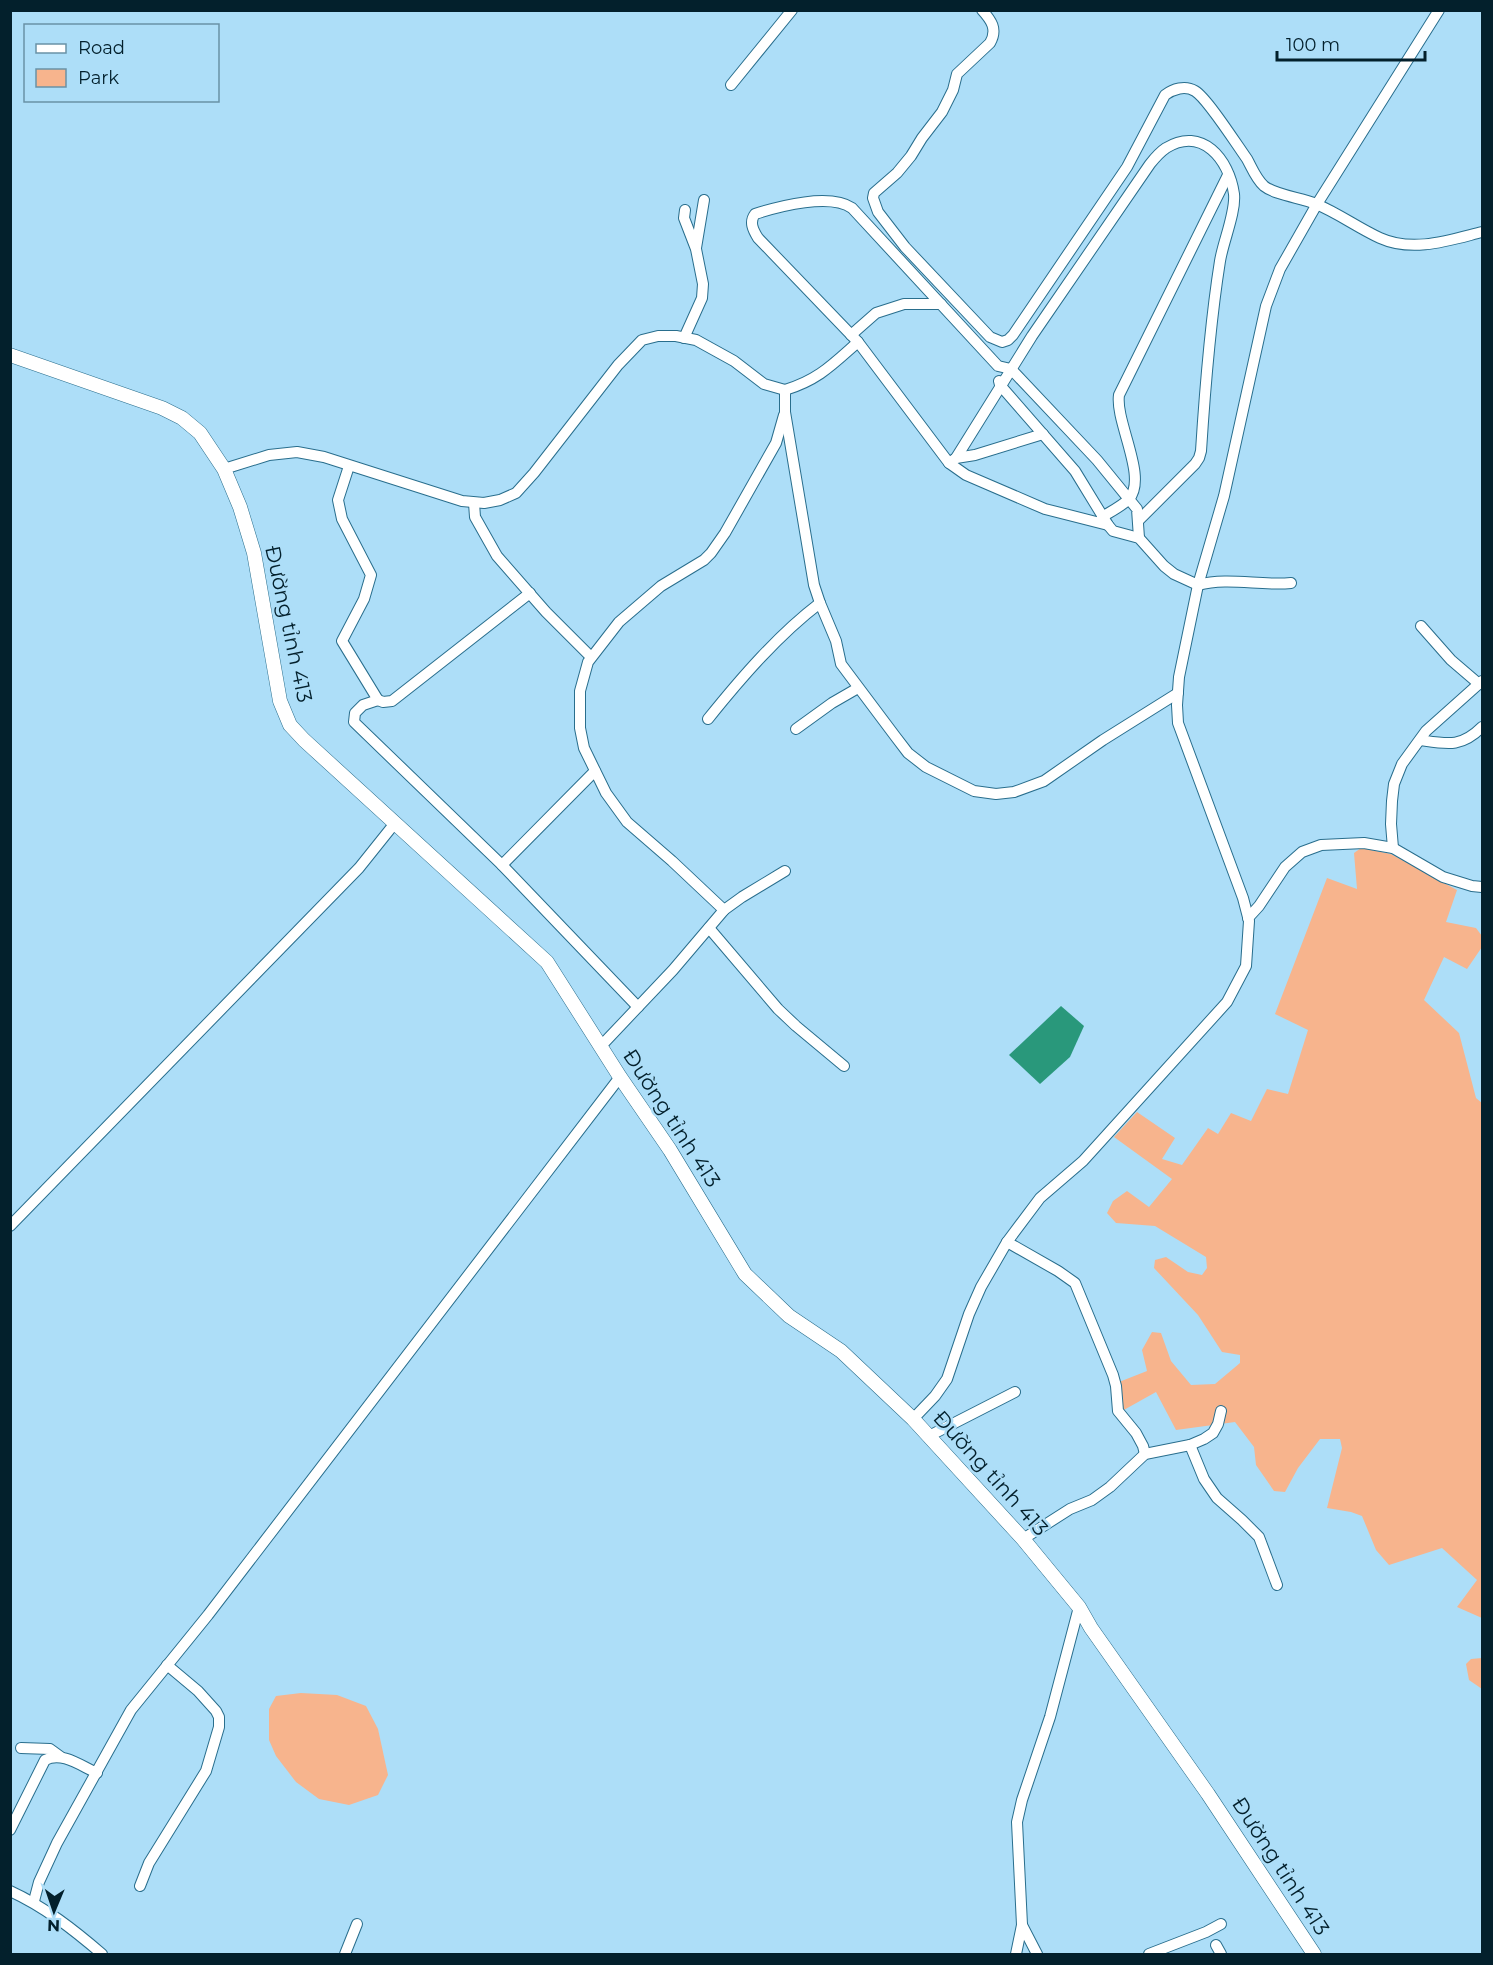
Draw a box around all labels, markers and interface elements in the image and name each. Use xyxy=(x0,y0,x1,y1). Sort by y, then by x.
legend xyxy=(24,24,219,102)
scale bar xyxy=(1277,24,1426,62)
text: 100 m xyxy=(1286,34,1340,56)
text: Road xyxy=(78,37,125,59)
text: Park xyxy=(78,67,119,89)
street label: Đường tỉnh 413 xyxy=(260,543,318,705)
street label: Đường tỉnh 413 xyxy=(618,1044,726,1192)
street label: Đường tỉnh 413 xyxy=(928,1405,1054,1541)
street label: Đường tỉnh 413 xyxy=(1227,1792,1335,1940)
north arrow xyxy=(24,1881,84,1941)
text: N xyxy=(47,1916,60,1935)

